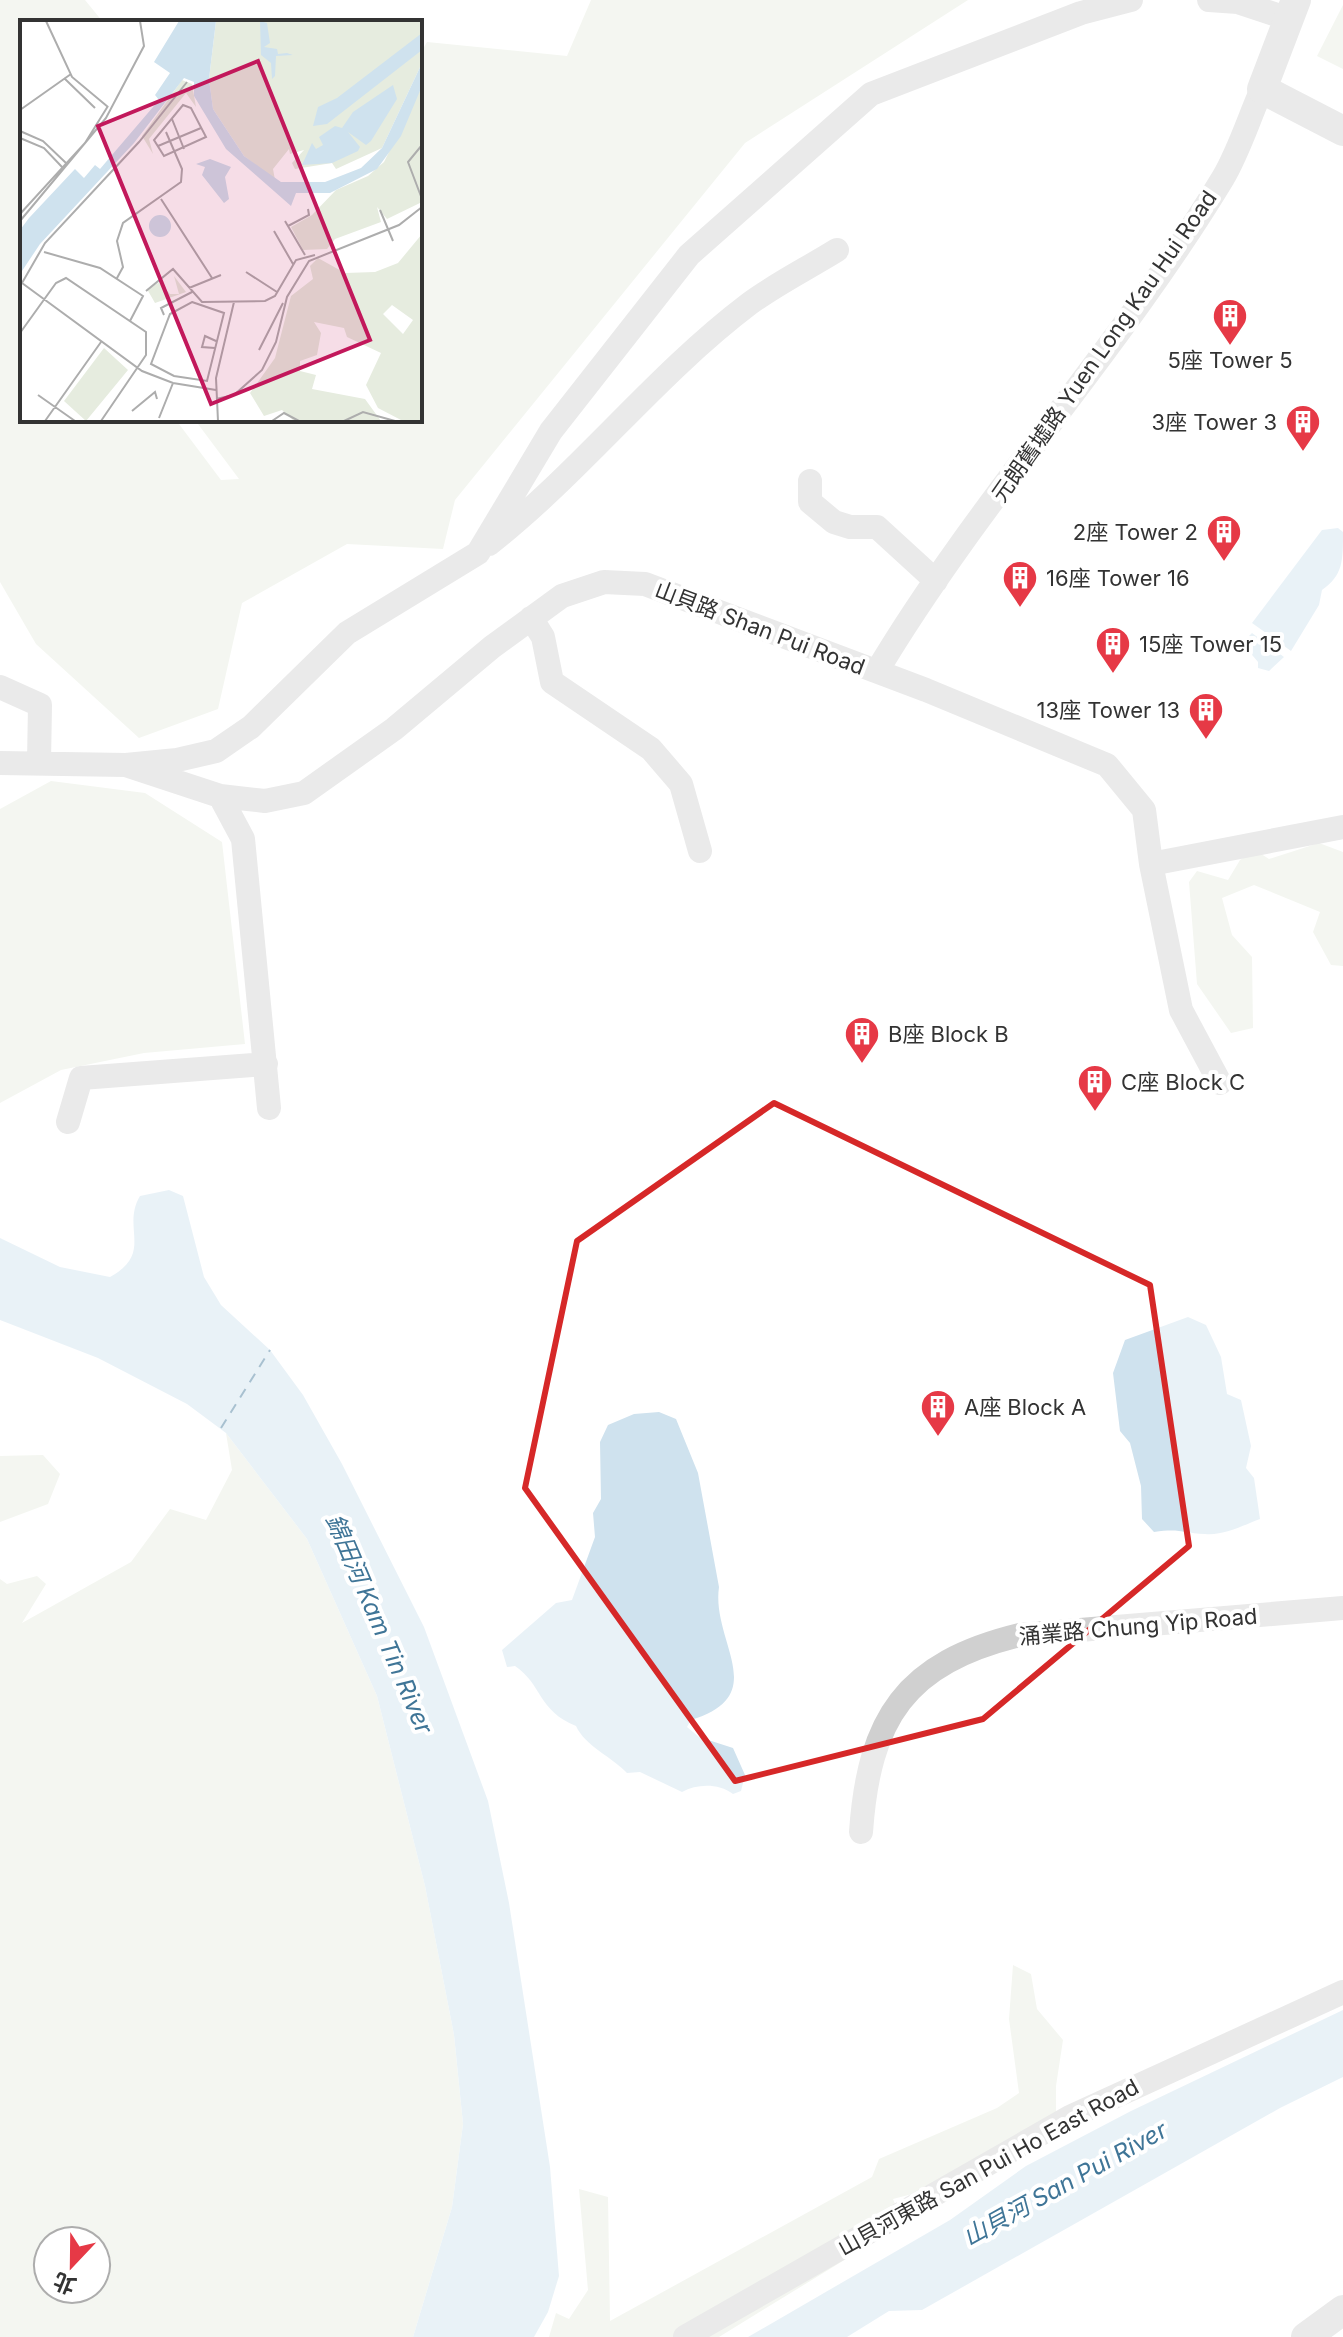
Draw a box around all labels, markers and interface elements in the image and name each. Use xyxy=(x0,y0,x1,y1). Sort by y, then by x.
inset map xyxy=(20,20,422,422)
street label: 元朗舊墟路 Yuen Long Kau Hui Road xyxy=(986,185,1222,507)
building icon: 5座 Tower 5 xyxy=(1211,297,1249,347)
place label: 5座 Tower 5 xyxy=(1167,347,1293,373)
building icon: 3座 Tower 3 xyxy=(1284,403,1322,453)
place label: 3座 Tower 3 xyxy=(1151,409,1277,435)
building icon: 2座 Tower 2 xyxy=(1205,513,1243,563)
place label: 2座 Tower 2 xyxy=(1073,519,1198,545)
building icon: 16座 Tower 16 xyxy=(1001,559,1039,609)
place label: 16座 Tower 16 xyxy=(1046,565,1190,591)
street label: 山貝路 Shan Pui Road xyxy=(651,576,869,680)
building icon: 15座 Tower 15 xyxy=(1094,625,1132,675)
place label: 15座 Tower 15 xyxy=(1139,631,1282,657)
building icon: 13座 Tower 13 xyxy=(1187,691,1225,741)
place label: 13座 Tower 13 xyxy=(1037,697,1180,723)
building icon: B座 Block B xyxy=(843,1015,881,1065)
place label: B座 Block B xyxy=(888,1021,1009,1047)
building icon: C座 Block C xyxy=(1076,1063,1114,1113)
place label: C座 Block C xyxy=(1121,1069,1245,1095)
building icon: A座 Block A xyxy=(919,1388,957,1438)
place label: A座 Block A xyxy=(964,1394,1086,1420)
water label: 錦田河 Kam Tin River xyxy=(320,1510,439,1739)
street label: 涌業路 Chung Yip Road xyxy=(1018,1603,1258,1649)
street label: 山貝河東路 San Pui Ho East Road xyxy=(833,2073,1143,2261)
water label: 山貝河 San Pui River xyxy=(958,2115,1173,2252)
north arrow xyxy=(32,2225,112,2305)
text: 北 xyxy=(49,2267,80,2300)

